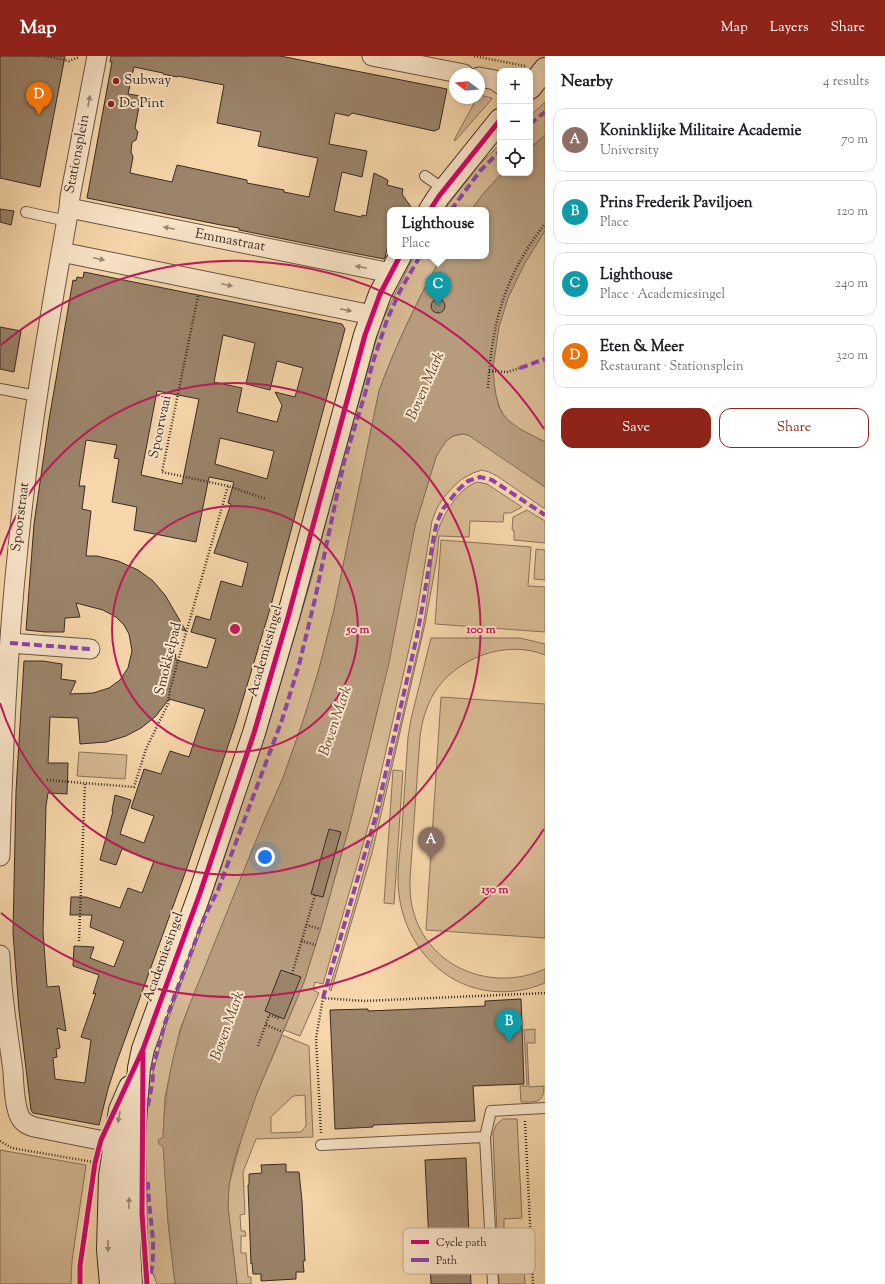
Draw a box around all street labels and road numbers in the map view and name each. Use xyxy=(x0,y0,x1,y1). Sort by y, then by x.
street label: Stationsplein xyxy=(61,113,95,195)
street label: Emmastraat xyxy=(193,224,267,258)
street label: Spoorwaai xyxy=(145,394,177,460)
street label: Spoorstraat xyxy=(7,481,35,553)
street label: Academiesingel xyxy=(243,603,289,699)
street label: Smokkelpad xyxy=(150,620,188,698)
street label: Academiesingel xyxy=(138,909,190,1005)

